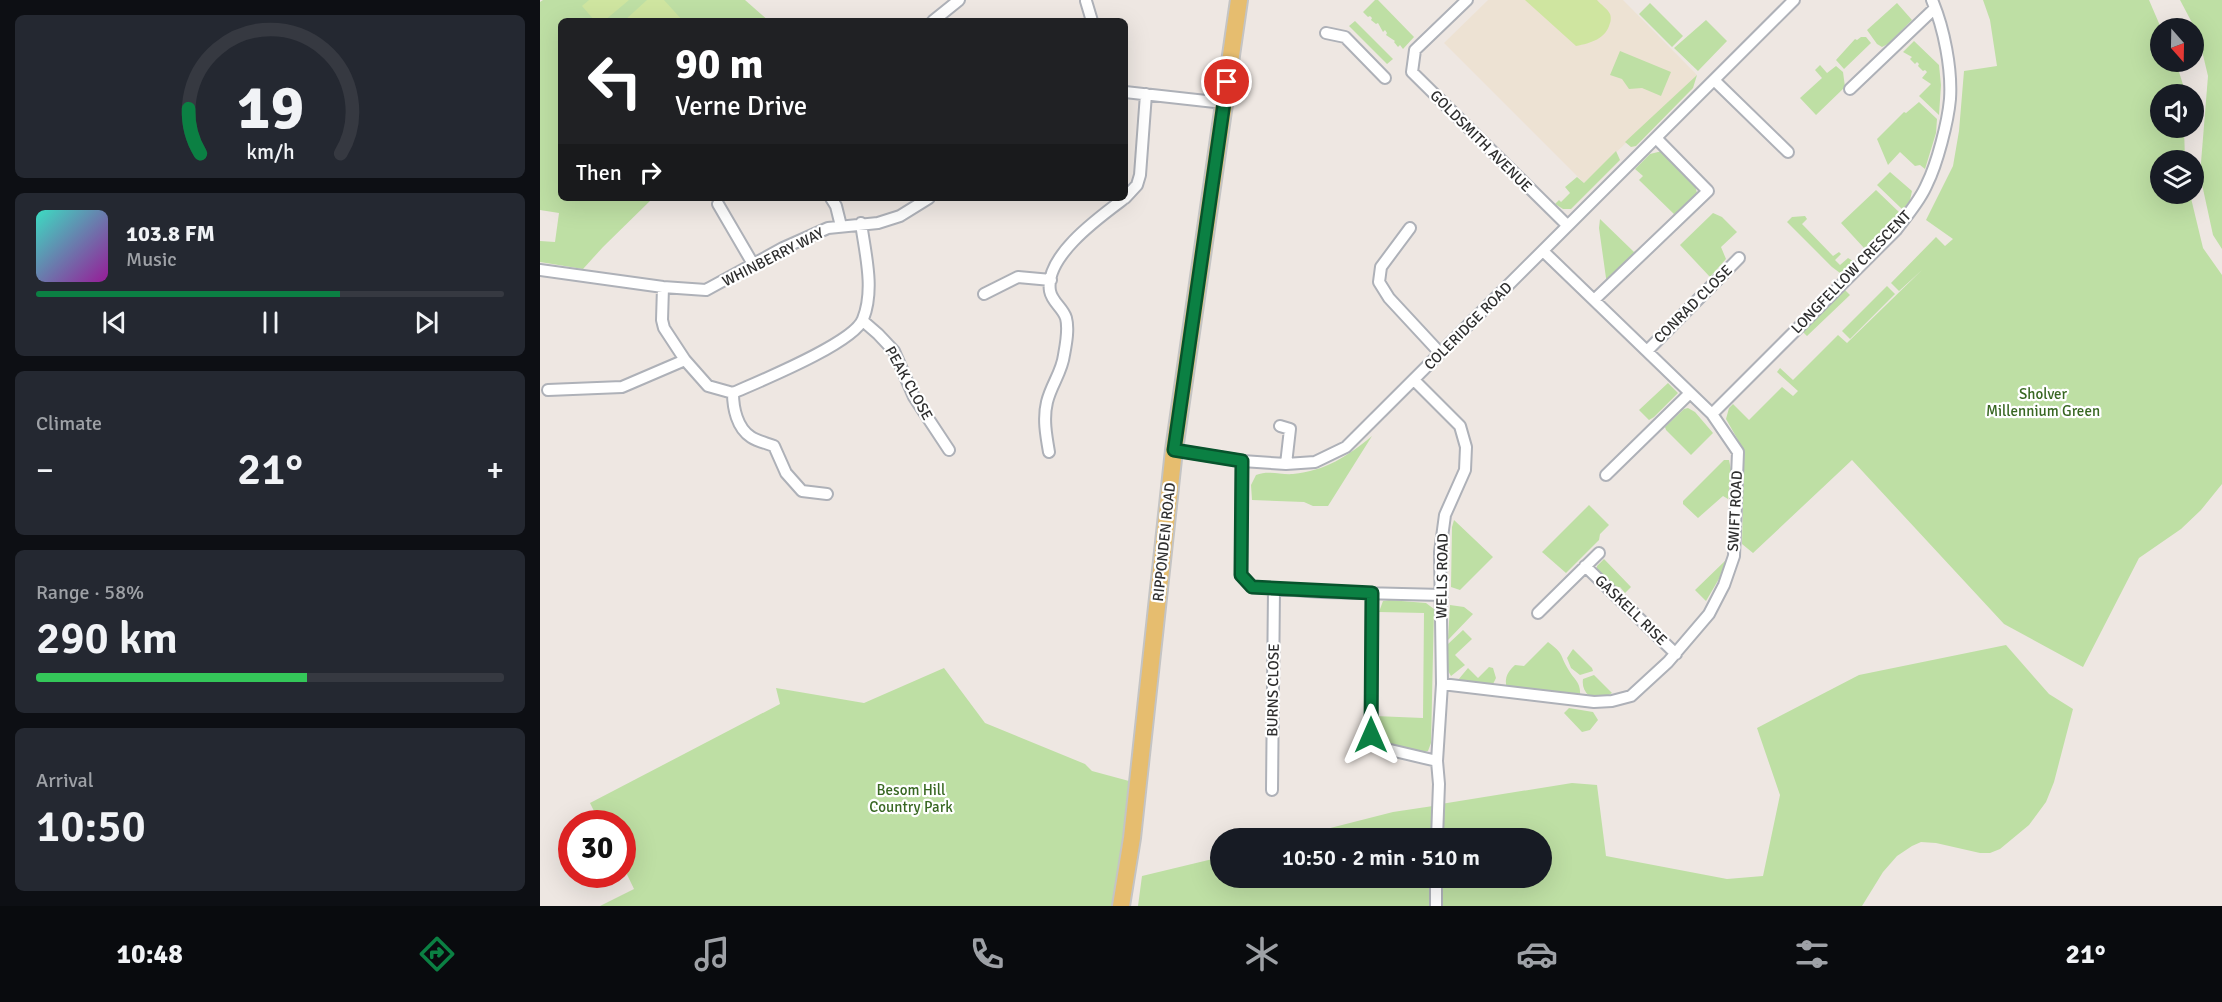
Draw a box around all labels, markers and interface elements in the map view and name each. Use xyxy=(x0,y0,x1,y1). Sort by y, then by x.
north arrow xyxy=(2150,18,2204,72)
map controls xyxy=(2150,18,2204,204)
text: 90 m xyxy=(675,39,764,90)
icon: left xyxy=(576,42,654,120)
pin xyxy=(1201,56,1252,107)
icon: arrive xyxy=(1210,65,1243,98)
text: 19 xyxy=(236,69,304,146)
button: sound xyxy=(2150,84,2204,138)
street label: GOLDSMITH AVENUE xyxy=(1426,86,1536,196)
text: Verne Drive xyxy=(675,90,807,123)
text: km/h xyxy=(246,139,294,165)
button: layers xyxy=(2150,150,2204,204)
icon: right xyxy=(634,156,667,189)
text: Then xyxy=(576,159,622,186)
street label: LONGFELLOW CRESCENT xyxy=(1787,206,1915,337)
text: 103.8 FM xyxy=(126,220,215,247)
street label: WHINBERRY WAY xyxy=(719,223,827,290)
text: Music xyxy=(126,247,177,272)
street label: CONRAD CLOSE xyxy=(1650,261,1736,347)
street label: COLERIDGE ROAD xyxy=(1420,278,1516,374)
icon: previous xyxy=(98,306,131,339)
icon: pause xyxy=(254,306,287,339)
icon: next xyxy=(410,306,443,339)
street label: PEAK CLOSE xyxy=(881,343,937,423)
park label: Sholver Millennium Green xyxy=(1986,385,2100,420)
text: Climate xyxy=(36,411,102,436)
text: 21° xyxy=(237,442,303,497)
text: − xyxy=(36,450,54,491)
text: + xyxy=(486,450,504,491)
street label: SWIFT ROAD xyxy=(1724,470,1746,552)
street label: RIPPONDEN ROAD xyxy=(1149,482,1179,602)
street label: WELLS ROAD xyxy=(1432,533,1452,619)
street label: GASKELL RISE xyxy=(1591,571,1671,649)
text: Range · 58% xyxy=(36,580,144,605)
text: 290 km xyxy=(36,611,178,666)
street label: BURNS CLOSE xyxy=(1263,643,1283,737)
position arrow xyxy=(1339,703,1403,767)
text: Arrival xyxy=(36,768,94,793)
park label: Besom Hill Country Park xyxy=(869,781,953,816)
text: 10:50 xyxy=(36,799,146,854)
speed limit sign: 30 xyxy=(558,810,636,888)
text: 10:50 · 2 min · 510 m xyxy=(1282,844,1480,871)
icon: directions xyxy=(416,933,458,975)
icon: music xyxy=(691,933,733,975)
icon: phone xyxy=(966,933,1008,975)
icon: climate xyxy=(1241,933,1283,975)
icon: car xyxy=(1516,933,1558,975)
icon: filters xyxy=(1791,933,1833,975)
text: 10:48 xyxy=(116,938,183,971)
text: 21° xyxy=(2066,938,2106,971)

